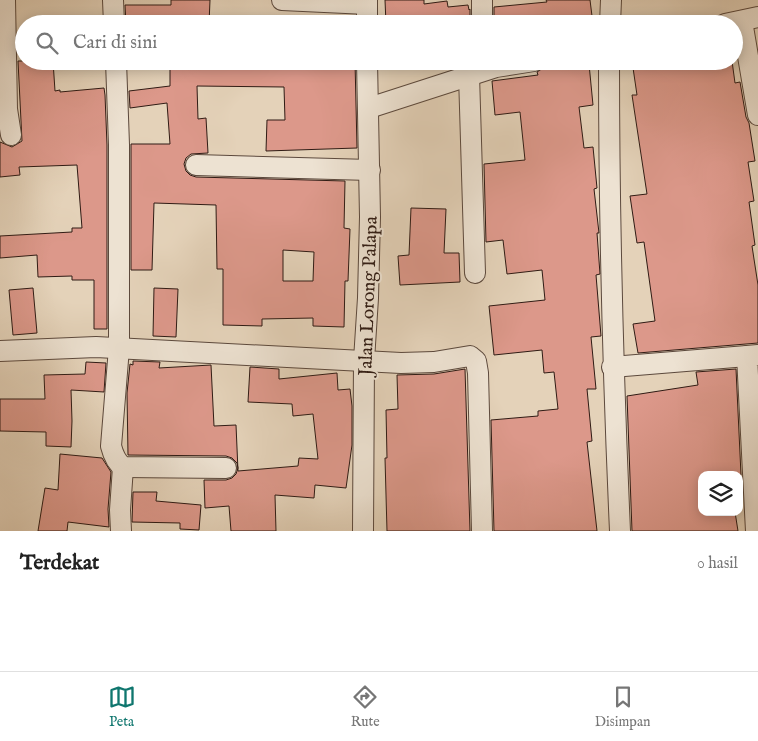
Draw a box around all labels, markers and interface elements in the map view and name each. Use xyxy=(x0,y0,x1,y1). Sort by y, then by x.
search box xyxy=(15,15,743,70)
icon: search xyxy=(33,29,61,57)
text: Cari di sini xyxy=(73,31,157,55)
street label: Jalan Lorong Palapa xyxy=(354,215,384,378)
map controls xyxy=(698,471,743,516)
button: layers xyxy=(698,471,743,516)
text: Terdekat xyxy=(20,550,99,577)
text: 0 hasil xyxy=(697,554,738,574)
tab: Peta xyxy=(108,683,136,731)
tab: Rute xyxy=(351,683,380,731)
tab: Disimpan xyxy=(595,683,650,731)

